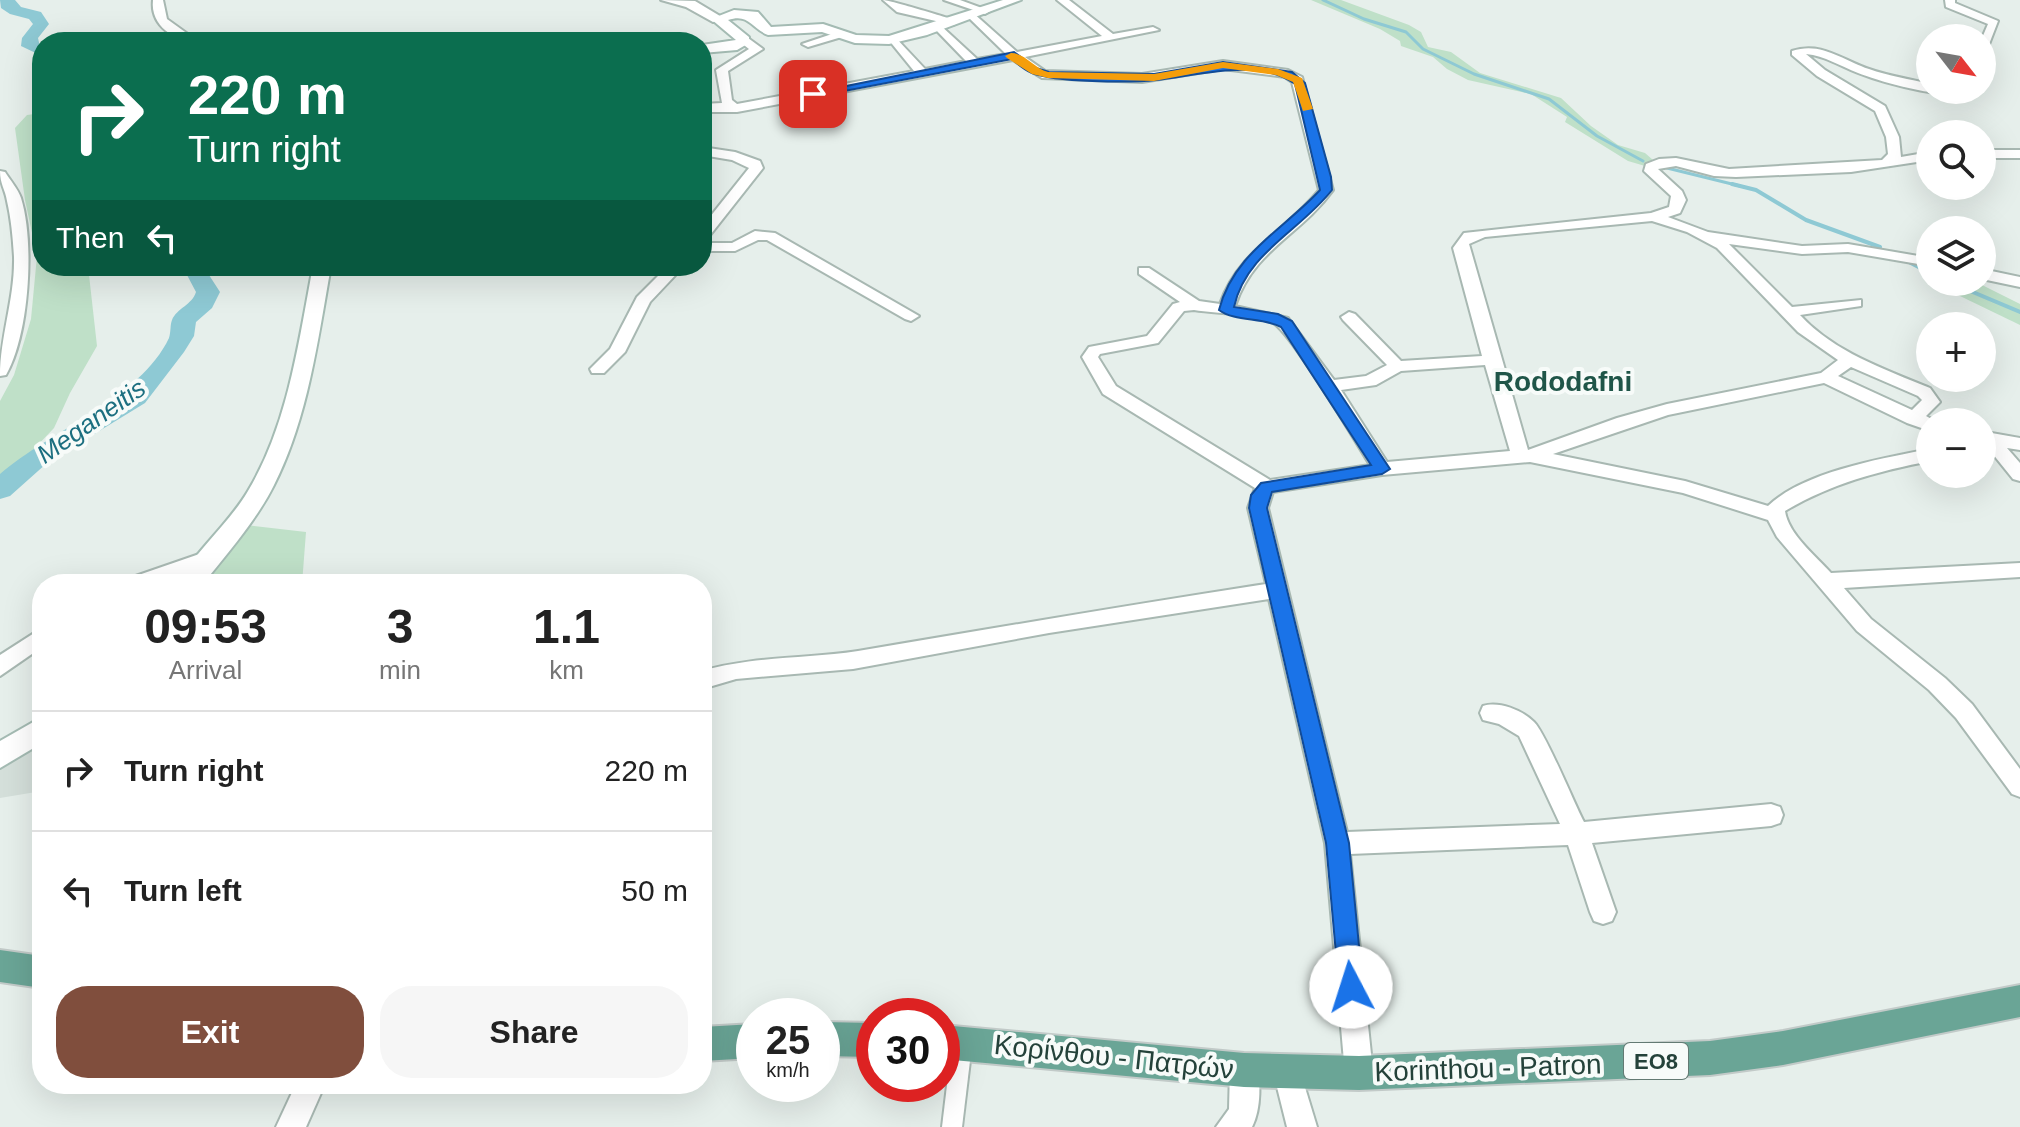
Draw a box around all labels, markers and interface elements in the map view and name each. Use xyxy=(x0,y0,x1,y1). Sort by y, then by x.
north arrow xyxy=(1916,24,1996,104)
map controls xyxy=(1916,24,1996,488)
pin xyxy=(779,60,847,128)
text: 220 m xyxy=(188,63,347,126)
icon: right xyxy=(56,64,160,168)
icon: arrive xyxy=(791,72,835,116)
button: search xyxy=(1916,120,1996,200)
text: Turn right xyxy=(188,129,341,170)
icon: left xyxy=(140,216,184,260)
button: layers xyxy=(1916,216,1996,296)
text: Then xyxy=(56,221,124,254)
button: + xyxy=(1916,312,1996,392)
district label: Rododafni xyxy=(1494,366,1632,397)
water label: Meganeitis xyxy=(31,373,151,469)
button: − xyxy=(1916,408,1996,488)
text: 09:53 xyxy=(144,600,267,653)
text: 3 xyxy=(387,600,413,653)
text: 1.1 xyxy=(533,600,600,653)
text: Arrival xyxy=(169,655,242,685)
text: min xyxy=(379,655,421,685)
text: km xyxy=(549,655,584,685)
icon: right xyxy=(56,749,100,793)
text: Turn right xyxy=(124,754,263,787)
text: 220 m xyxy=(605,754,688,787)
icon: left xyxy=(56,869,100,913)
text: Turn left xyxy=(124,874,242,907)
text: 50 m xyxy=(621,874,688,907)
position arrow xyxy=(1309,945,1393,1029)
button: Exit xyxy=(56,986,364,1078)
button: Share xyxy=(380,986,688,1078)
speed limit sign: 30 xyxy=(856,998,960,1102)
text: 25 xyxy=(766,1018,810,1062)
street label: Κορίνθου - Πατρών xyxy=(993,1029,1235,1085)
road number: ΕΟ8 xyxy=(1624,1043,1688,1079)
street label: Korinthou - Patron xyxy=(1374,1049,1602,1087)
text: km/h xyxy=(766,1059,810,1081)

